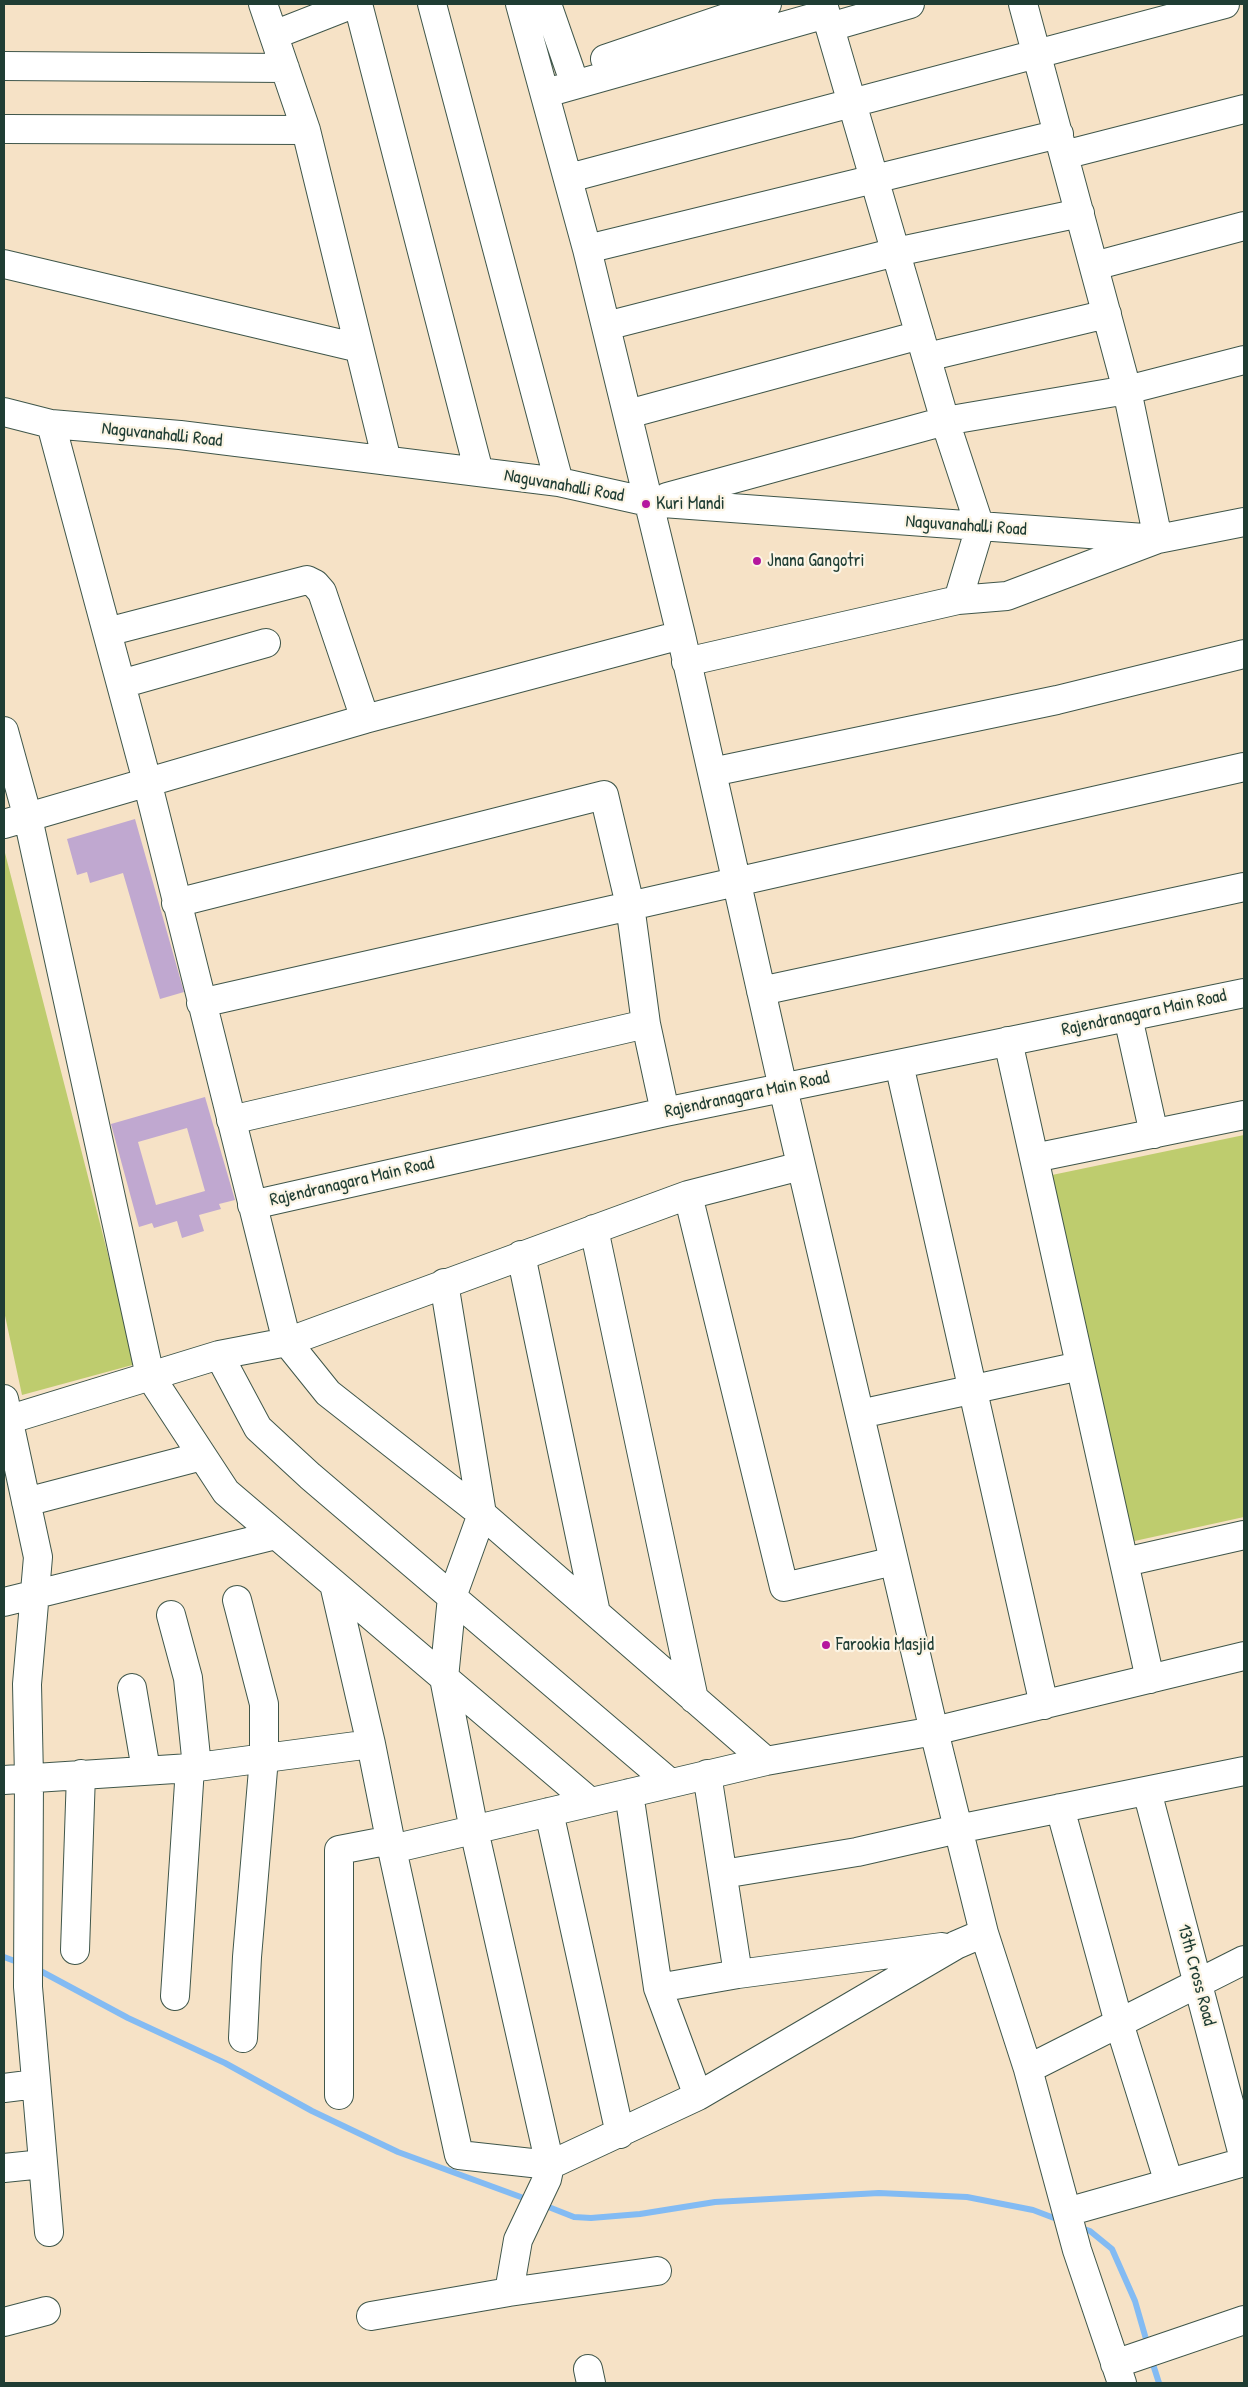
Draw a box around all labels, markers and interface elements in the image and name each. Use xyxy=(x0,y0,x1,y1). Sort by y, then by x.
street label: Naguvanahalli Road xyxy=(101,418,223,452)
street label: Naguvanahalli Road xyxy=(502,465,626,507)
place label: Kuri Mandi xyxy=(656,493,725,515)
marker: Kuri Mandi xyxy=(640,498,652,510)
street label: Naguvanahalli Road xyxy=(905,511,1027,541)
place label: Jnana Gangotri xyxy=(767,550,864,572)
marker: Jnana Gangotri xyxy=(751,555,763,567)
street label: Rajendranagara Main Road xyxy=(1060,985,1228,1041)
street label: Rajendranagara Main Road xyxy=(663,1067,831,1123)
street label: Rajendranagara Main Road xyxy=(268,1153,436,1211)
place label: Farookia Masjid xyxy=(836,1634,934,1656)
marker: Farookia Masjid xyxy=(820,1639,832,1651)
street label: 13th Cross Road xyxy=(1172,1922,1220,2028)

